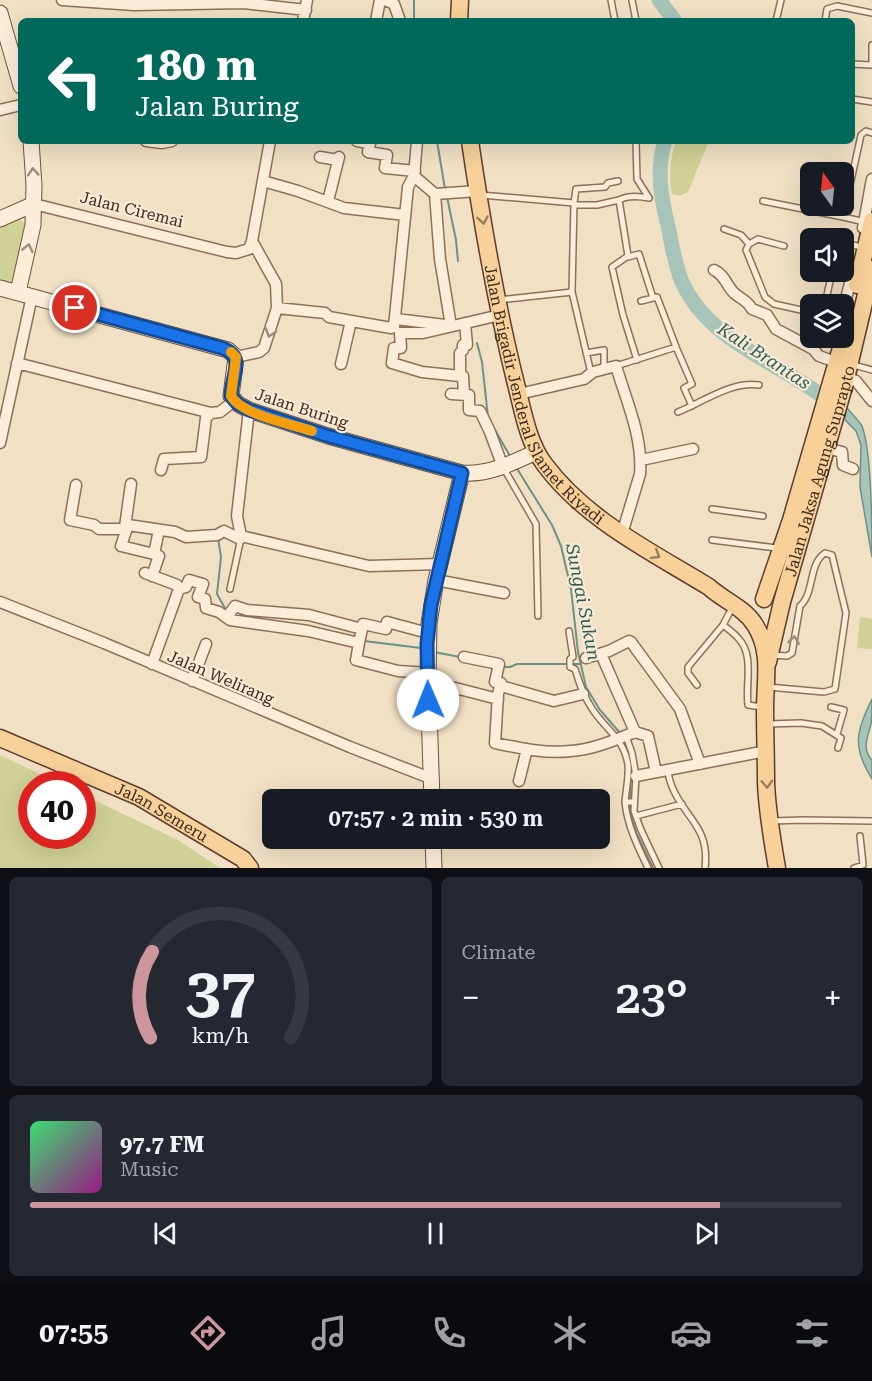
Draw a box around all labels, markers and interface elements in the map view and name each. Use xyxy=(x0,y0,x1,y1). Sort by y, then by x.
text: 180 m xyxy=(135,41,257,90)
icon: left xyxy=(36,42,114,120)
text: Jalan Buring xyxy=(135,91,299,123)
north arrow xyxy=(800,162,854,216)
map controls xyxy=(800,162,854,348)
one-way arrow xyxy=(27,168,40,177)
street label: Jalan Ciremai xyxy=(78,187,185,231)
one-way arrow xyxy=(476,214,489,224)
button: sound xyxy=(800,228,854,282)
one-way arrow xyxy=(21,243,34,253)
street label: Jalan Brigadir Jenderal Slamet Riyadi xyxy=(481,263,608,529)
pin xyxy=(49,282,100,333)
icon: arrive xyxy=(58,291,91,324)
button: layers xyxy=(800,294,854,348)
water label: Kali Brantas xyxy=(713,317,815,393)
one-way arrow xyxy=(264,327,277,338)
street label: Jalan Jaksa Agung Suprapto xyxy=(781,363,859,579)
street label: Jalan Buring xyxy=(253,384,352,433)
water label: Sungai Sukun xyxy=(562,541,605,662)
one-way arrow xyxy=(650,547,660,559)
one-way arrow xyxy=(788,636,800,645)
street label: Jalan Welirang xyxy=(165,646,278,709)
position arrow xyxy=(396,668,460,732)
speed limit sign: 40 xyxy=(18,771,96,849)
street label: Jalan Semeru xyxy=(112,779,212,846)
one-way arrow xyxy=(760,780,773,789)
text: 07:57 · 2 min · 530 m xyxy=(329,806,543,831)
text: Climate xyxy=(462,940,536,964)
text: 37 xyxy=(185,954,255,1027)
text: 23° xyxy=(615,971,688,1024)
text: − xyxy=(462,978,480,1017)
text: + xyxy=(824,978,842,1017)
text: km/h xyxy=(192,1024,249,1049)
text: 97.7 FM xyxy=(120,1132,204,1157)
text: Music xyxy=(120,1157,179,1181)
icon: previous xyxy=(149,1217,182,1250)
icon: pause xyxy=(419,1217,452,1250)
icon: next xyxy=(690,1217,723,1250)
icon: directions xyxy=(187,1312,229,1354)
icon: music xyxy=(308,1312,350,1354)
icon: phone xyxy=(428,1312,470,1354)
icon: climate xyxy=(549,1312,591,1354)
icon: car xyxy=(670,1312,712,1354)
icon: filters xyxy=(791,1312,833,1354)
text: 07:55 xyxy=(39,1317,108,1349)

